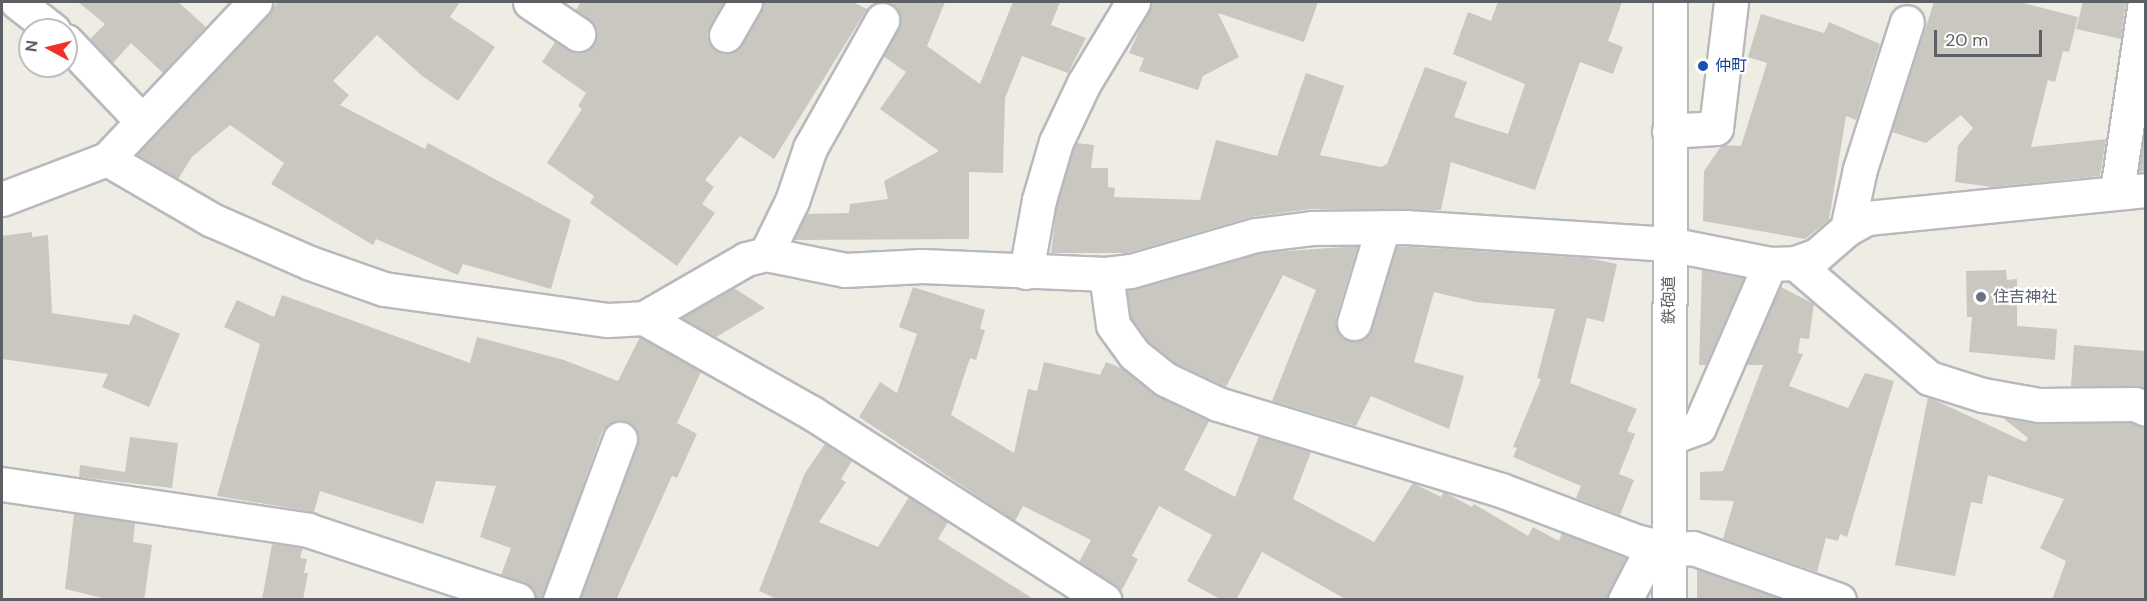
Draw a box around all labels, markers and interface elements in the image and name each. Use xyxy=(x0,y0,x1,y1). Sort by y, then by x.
north arrow xyxy=(18,18,78,78)
scale bar xyxy=(1937,18,2045,56)
text: 20 m xyxy=(1945,28,1988,52)
text: N xyxy=(20,39,43,53)
place label: 仲町 xyxy=(1715,56,1747,76)
marker: 仲町 xyxy=(1696,59,1710,73)
street label: 鉄砲道 xyxy=(1659,276,1679,324)
place label: 住吉神社 xyxy=(1993,287,2057,307)
marker: 住吉神社 xyxy=(1974,290,1988,304)

